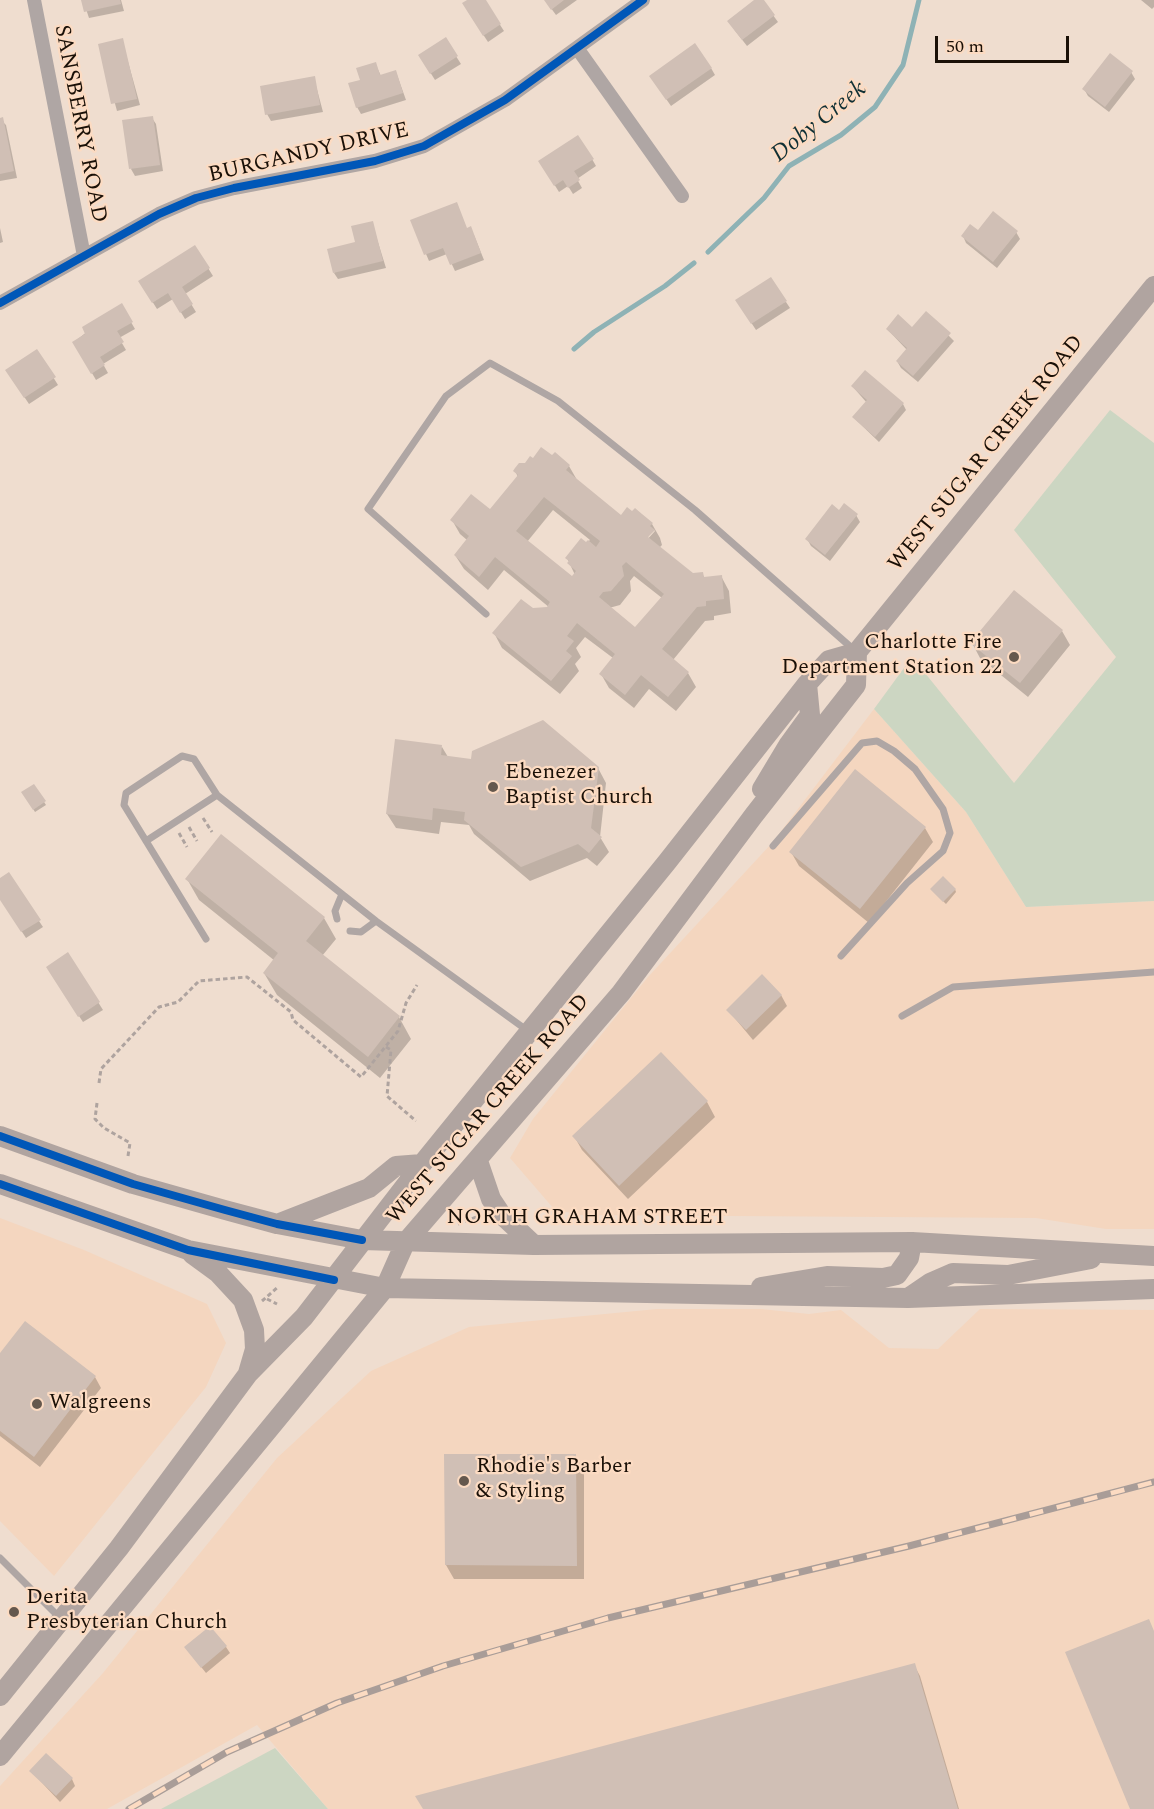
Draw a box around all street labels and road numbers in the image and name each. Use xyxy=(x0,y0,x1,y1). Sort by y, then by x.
street label: SANSBERRY ROAD xyxy=(47,23,111,225)
street label: BURGANDY DRIVE xyxy=(206,118,412,190)
street label: WEST SUGAR CREEK ROAD xyxy=(884,331,1090,577)
street label: WEST SUGAR CREEK ROAD xyxy=(382,990,596,1230)
street label: NORTH GRAHAM STREET xyxy=(446,1206,728,1232)

